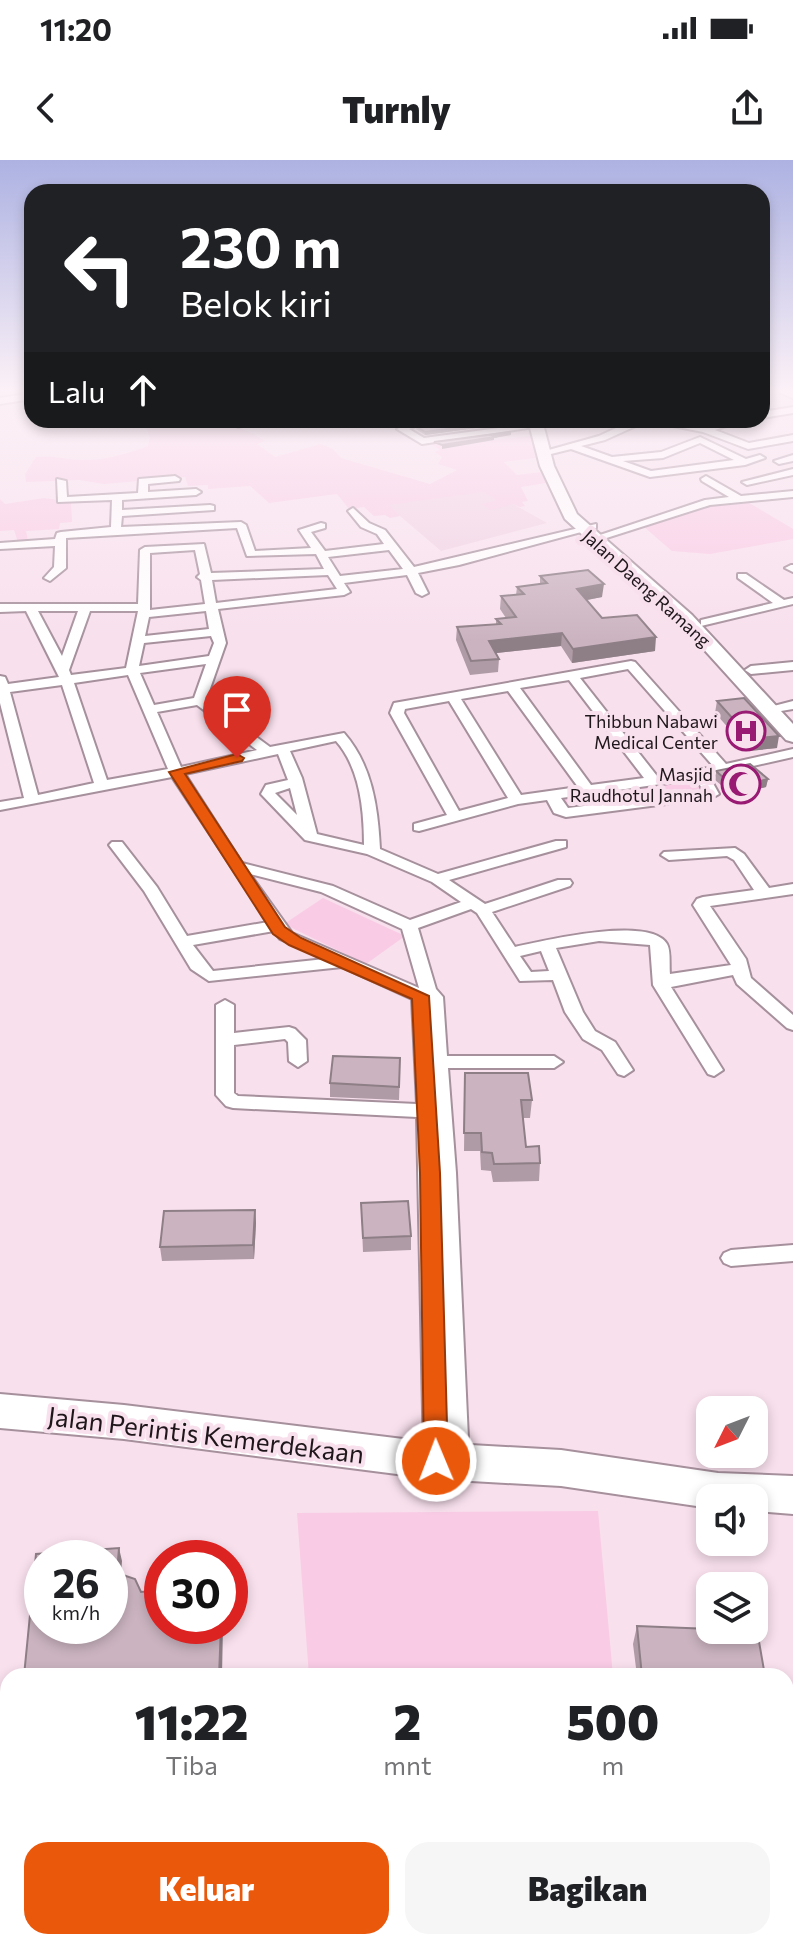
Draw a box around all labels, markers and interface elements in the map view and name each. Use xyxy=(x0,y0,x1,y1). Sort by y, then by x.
text: 11:20 xyxy=(40,10,112,47)
icon: back xyxy=(24,86,68,130)
text: Turnly xyxy=(342,86,451,130)
icon: share xyxy=(725,86,769,130)
text: 230 m xyxy=(180,211,341,280)
icon: left xyxy=(48,216,152,320)
text: Belok kiri xyxy=(180,280,332,324)
icon: ahead xyxy=(121,368,165,412)
text: Lalu xyxy=(48,372,105,409)
street label: Jalan Daeng Ramang xyxy=(578,525,716,651)
pin xyxy=(203,676,271,758)
icon: arrive xyxy=(215,688,259,732)
place label: Thibbun Nabawi Medical Center xyxy=(585,710,718,753)
hospital icon: Thibbun Nabawi Medical Center xyxy=(725,710,767,752)
place label: Masjid Raudhotul Jannah xyxy=(570,763,713,806)
mosque icon: Masjid Raudhotul Jannah xyxy=(720,763,762,805)
north arrow xyxy=(696,1396,768,1468)
map controls xyxy=(696,1396,768,1644)
street label: Jalan Perintis Kemerdekaan xyxy=(46,1399,366,1469)
position arrow xyxy=(394,1419,478,1503)
button: sound xyxy=(696,1484,768,1556)
speed limit sign: 30 xyxy=(144,1540,248,1644)
text: 26 xyxy=(52,1557,100,1606)
button: layers xyxy=(696,1572,768,1644)
text: km/h xyxy=(52,1600,100,1624)
text: 11:22 xyxy=(135,1691,249,1750)
text: 2 xyxy=(394,1691,421,1750)
text: 500 xyxy=(566,1691,659,1750)
text: Tiba xyxy=(166,1749,218,1780)
text: mnt xyxy=(383,1749,432,1780)
text: m xyxy=(601,1749,624,1780)
button: Keluar xyxy=(24,1842,389,1934)
button: Bagikan xyxy=(405,1842,770,1934)

